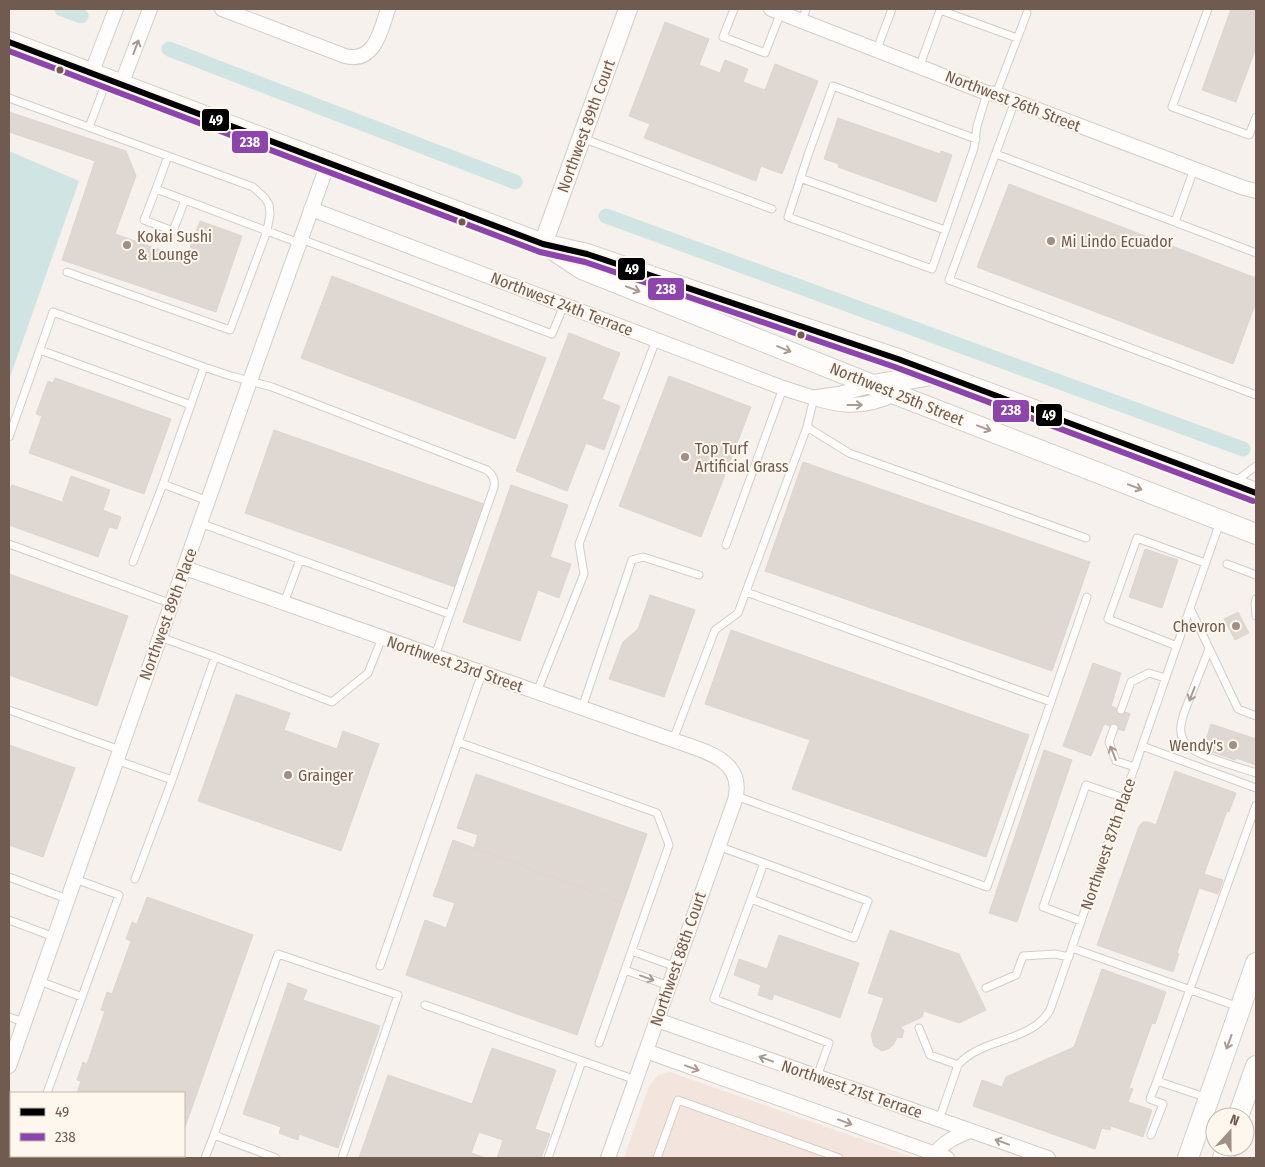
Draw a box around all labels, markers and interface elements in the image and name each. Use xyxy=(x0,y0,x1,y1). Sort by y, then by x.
one-way arrow xyxy=(131,40,141,55)
street label: Northwest 89th Court xyxy=(553,56,619,195)
unlabelled marker xyxy=(55,65,65,75)
street label: Northwest 26th Street xyxy=(943,66,1084,136)
line badge: 49 xyxy=(201,108,230,132)
text: 49 xyxy=(209,112,223,129)
line badge: 238 xyxy=(231,130,269,154)
text: 238 xyxy=(239,134,261,151)
unlabelled marker xyxy=(457,217,467,227)
place label: Kokai Sushi & Lounge xyxy=(137,227,212,264)
place label: Mi Lindo Ecuador xyxy=(1061,232,1174,251)
marker: Mi Lindo Ecuador xyxy=(1045,235,1057,247)
marker: Kokai Sushi & Lounge xyxy=(121,239,133,251)
line badge: 49 xyxy=(617,257,646,281)
text: 49 xyxy=(625,261,639,278)
street label: Northwest 24th Terrace xyxy=(488,268,636,340)
line badge: 238 xyxy=(647,277,685,301)
text: 238 xyxy=(655,281,677,298)
one-way arrow xyxy=(625,285,640,294)
unlabelled marker xyxy=(796,330,806,340)
one-way arrow xyxy=(776,344,791,354)
street label: Northwest 25th Street xyxy=(827,358,967,430)
line badge: 238 xyxy=(992,399,1030,423)
one-way arrow xyxy=(846,400,863,410)
text: 238 xyxy=(1000,402,1022,419)
line badge: 49 xyxy=(1035,403,1063,427)
text: 49 xyxy=(1042,407,1056,424)
one-way arrow xyxy=(976,424,991,433)
place label: Top Turf Artificial Grass xyxy=(695,439,789,476)
marker: Top Turf Artificial Grass xyxy=(679,451,691,463)
one-way arrow xyxy=(1127,483,1143,492)
street label: Northwest 89th Place xyxy=(135,545,201,683)
place label: Chevron xyxy=(1173,617,1226,636)
marker: Chevron xyxy=(1230,620,1242,632)
street label: Northwest 23rd Street xyxy=(384,632,526,696)
one-way arrow xyxy=(1186,686,1196,701)
place label: Wendy's xyxy=(1169,736,1223,755)
marker: Wendy's xyxy=(1227,739,1239,751)
one-way arrow xyxy=(1108,746,1118,761)
place label: Grainger xyxy=(298,766,354,785)
marker: Grainger xyxy=(282,769,294,781)
street label: Northwest 87th Place xyxy=(1077,776,1139,912)
street label: Northwest 88th Court xyxy=(646,889,710,1028)
one-way arrow xyxy=(639,974,654,983)
one-way arrow xyxy=(1224,1034,1233,1049)
one-way arrow xyxy=(759,1054,774,1063)
street label: Northwest 21st Terrace xyxy=(779,1056,925,1122)
one-way arrow xyxy=(684,1064,699,1073)
legend xyxy=(10,1092,185,1157)
text: 49 xyxy=(55,1103,69,1121)
north arrow xyxy=(1205,1107,1255,1157)
text: N xyxy=(1228,1111,1241,1130)
one-way arrow xyxy=(837,1118,852,1127)
text: 238 xyxy=(55,1128,76,1146)
one-way arrow xyxy=(994,1137,1010,1146)

